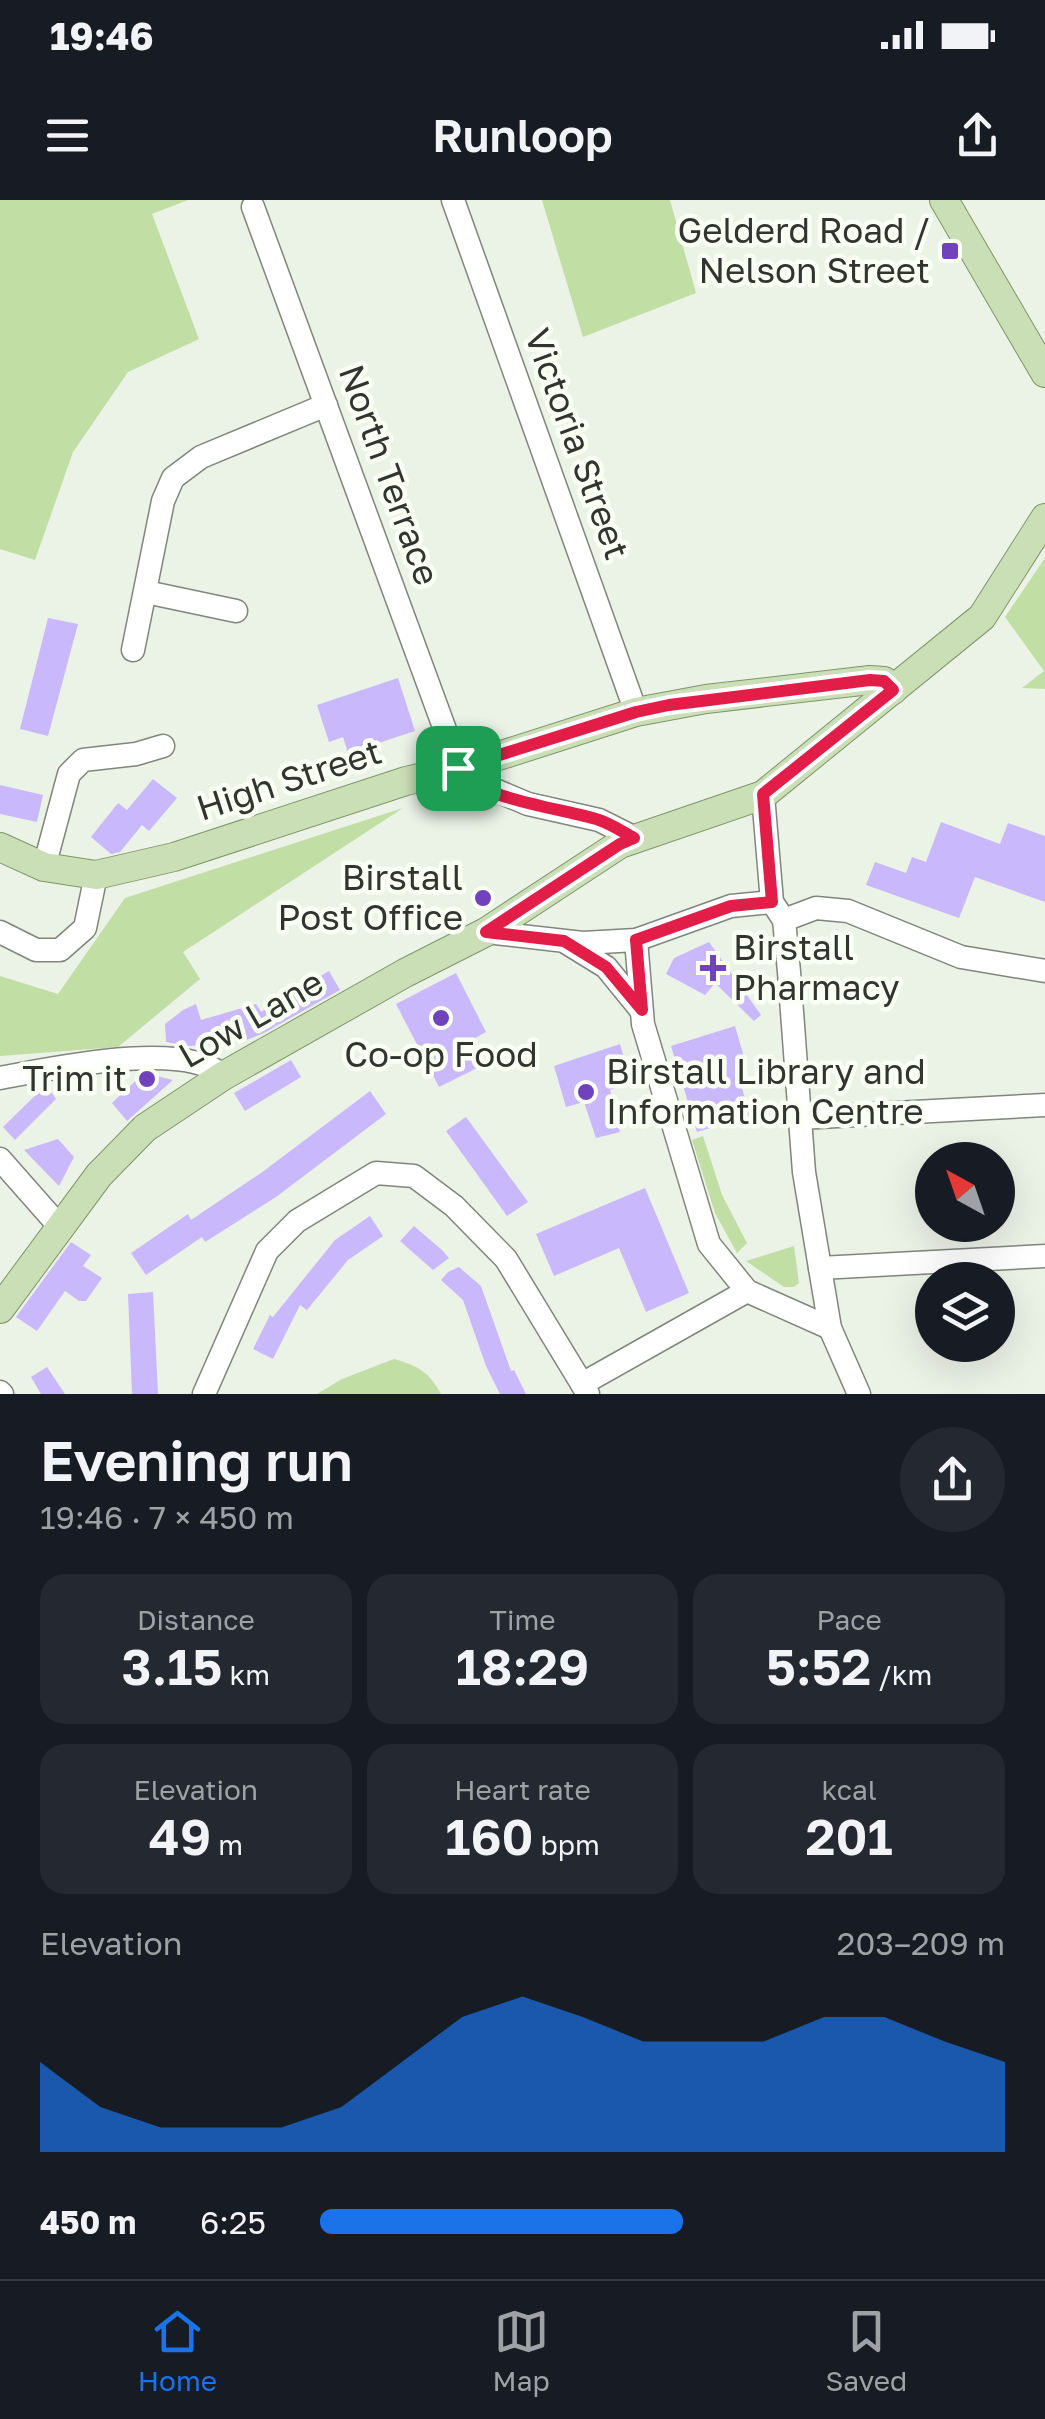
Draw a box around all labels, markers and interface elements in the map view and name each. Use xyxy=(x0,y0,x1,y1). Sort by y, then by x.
text: 19:46 xyxy=(50,13,154,58)
icon: menu xyxy=(40,108,95,163)
text: Runloop xyxy=(432,108,613,162)
icon: share xyxy=(950,108,1005,163)
place label: Gelderd Road / Nelson Street xyxy=(677,209,930,291)
marker: Gelderd Road / Nelson Street xyxy=(939,240,961,262)
street label: Victoria Street xyxy=(517,323,639,565)
street label: North Terrace xyxy=(331,359,449,590)
pin xyxy=(416,726,501,811)
street label: High Street xyxy=(191,730,386,829)
icon: arrive xyxy=(431,741,486,796)
place label: Birstall Post Office xyxy=(278,856,463,938)
marker: Birstall Post Office xyxy=(472,887,494,909)
place label: Birstall Pharmacy xyxy=(733,926,900,1008)
marker: Birstall Pharmacy xyxy=(702,957,724,979)
street label: Low Lane xyxy=(171,960,330,1076)
marker: Co-op Food xyxy=(430,1007,452,1029)
place label: Co-op Food xyxy=(344,1033,538,1075)
place label: Birstall Library and Information Centre xyxy=(606,1050,926,1132)
place label: Trim it xyxy=(22,1057,127,1099)
marker: Trim it xyxy=(136,1068,158,1090)
marker: Birstall Library and Information Centre xyxy=(575,1081,597,1103)
north arrow xyxy=(915,1142,1015,1242)
map controls xyxy=(915,1142,1015,1362)
button: layers xyxy=(915,1262,1015,1362)
text: Evening run xyxy=(40,1427,353,1493)
button: share xyxy=(900,1427,1005,1532)
text: 19:46 · 7 × 450 m xyxy=(40,1498,294,1536)
text: Distance xyxy=(137,1603,255,1636)
text: Time xyxy=(490,1603,555,1636)
text: Pace xyxy=(816,1603,882,1636)
text: 3.15 xyxy=(122,1636,222,1696)
text: 18:29 xyxy=(456,1636,589,1696)
text: 5:52 xyxy=(766,1636,871,1696)
text: km xyxy=(222,1658,270,1691)
text: /km xyxy=(871,1658,932,1691)
text: Elevation xyxy=(134,1773,258,1806)
text: Heart rate xyxy=(454,1773,591,1806)
text: kcal xyxy=(822,1773,877,1806)
text: 49 xyxy=(149,1806,211,1866)
text: 160 xyxy=(445,1806,534,1866)
text: 201 xyxy=(806,1806,893,1866)
text: m xyxy=(211,1828,243,1861)
text: bpm xyxy=(534,1828,600,1861)
text: Elevation xyxy=(40,1924,182,1962)
text: 203–209 m xyxy=(837,1924,1005,1962)
text: 450 m xyxy=(40,2203,136,2241)
text: 6:25 xyxy=(200,2203,266,2241)
tab: Home xyxy=(138,2304,217,2397)
tab: Map xyxy=(493,2304,550,2397)
tab: Saved xyxy=(825,2304,907,2397)

